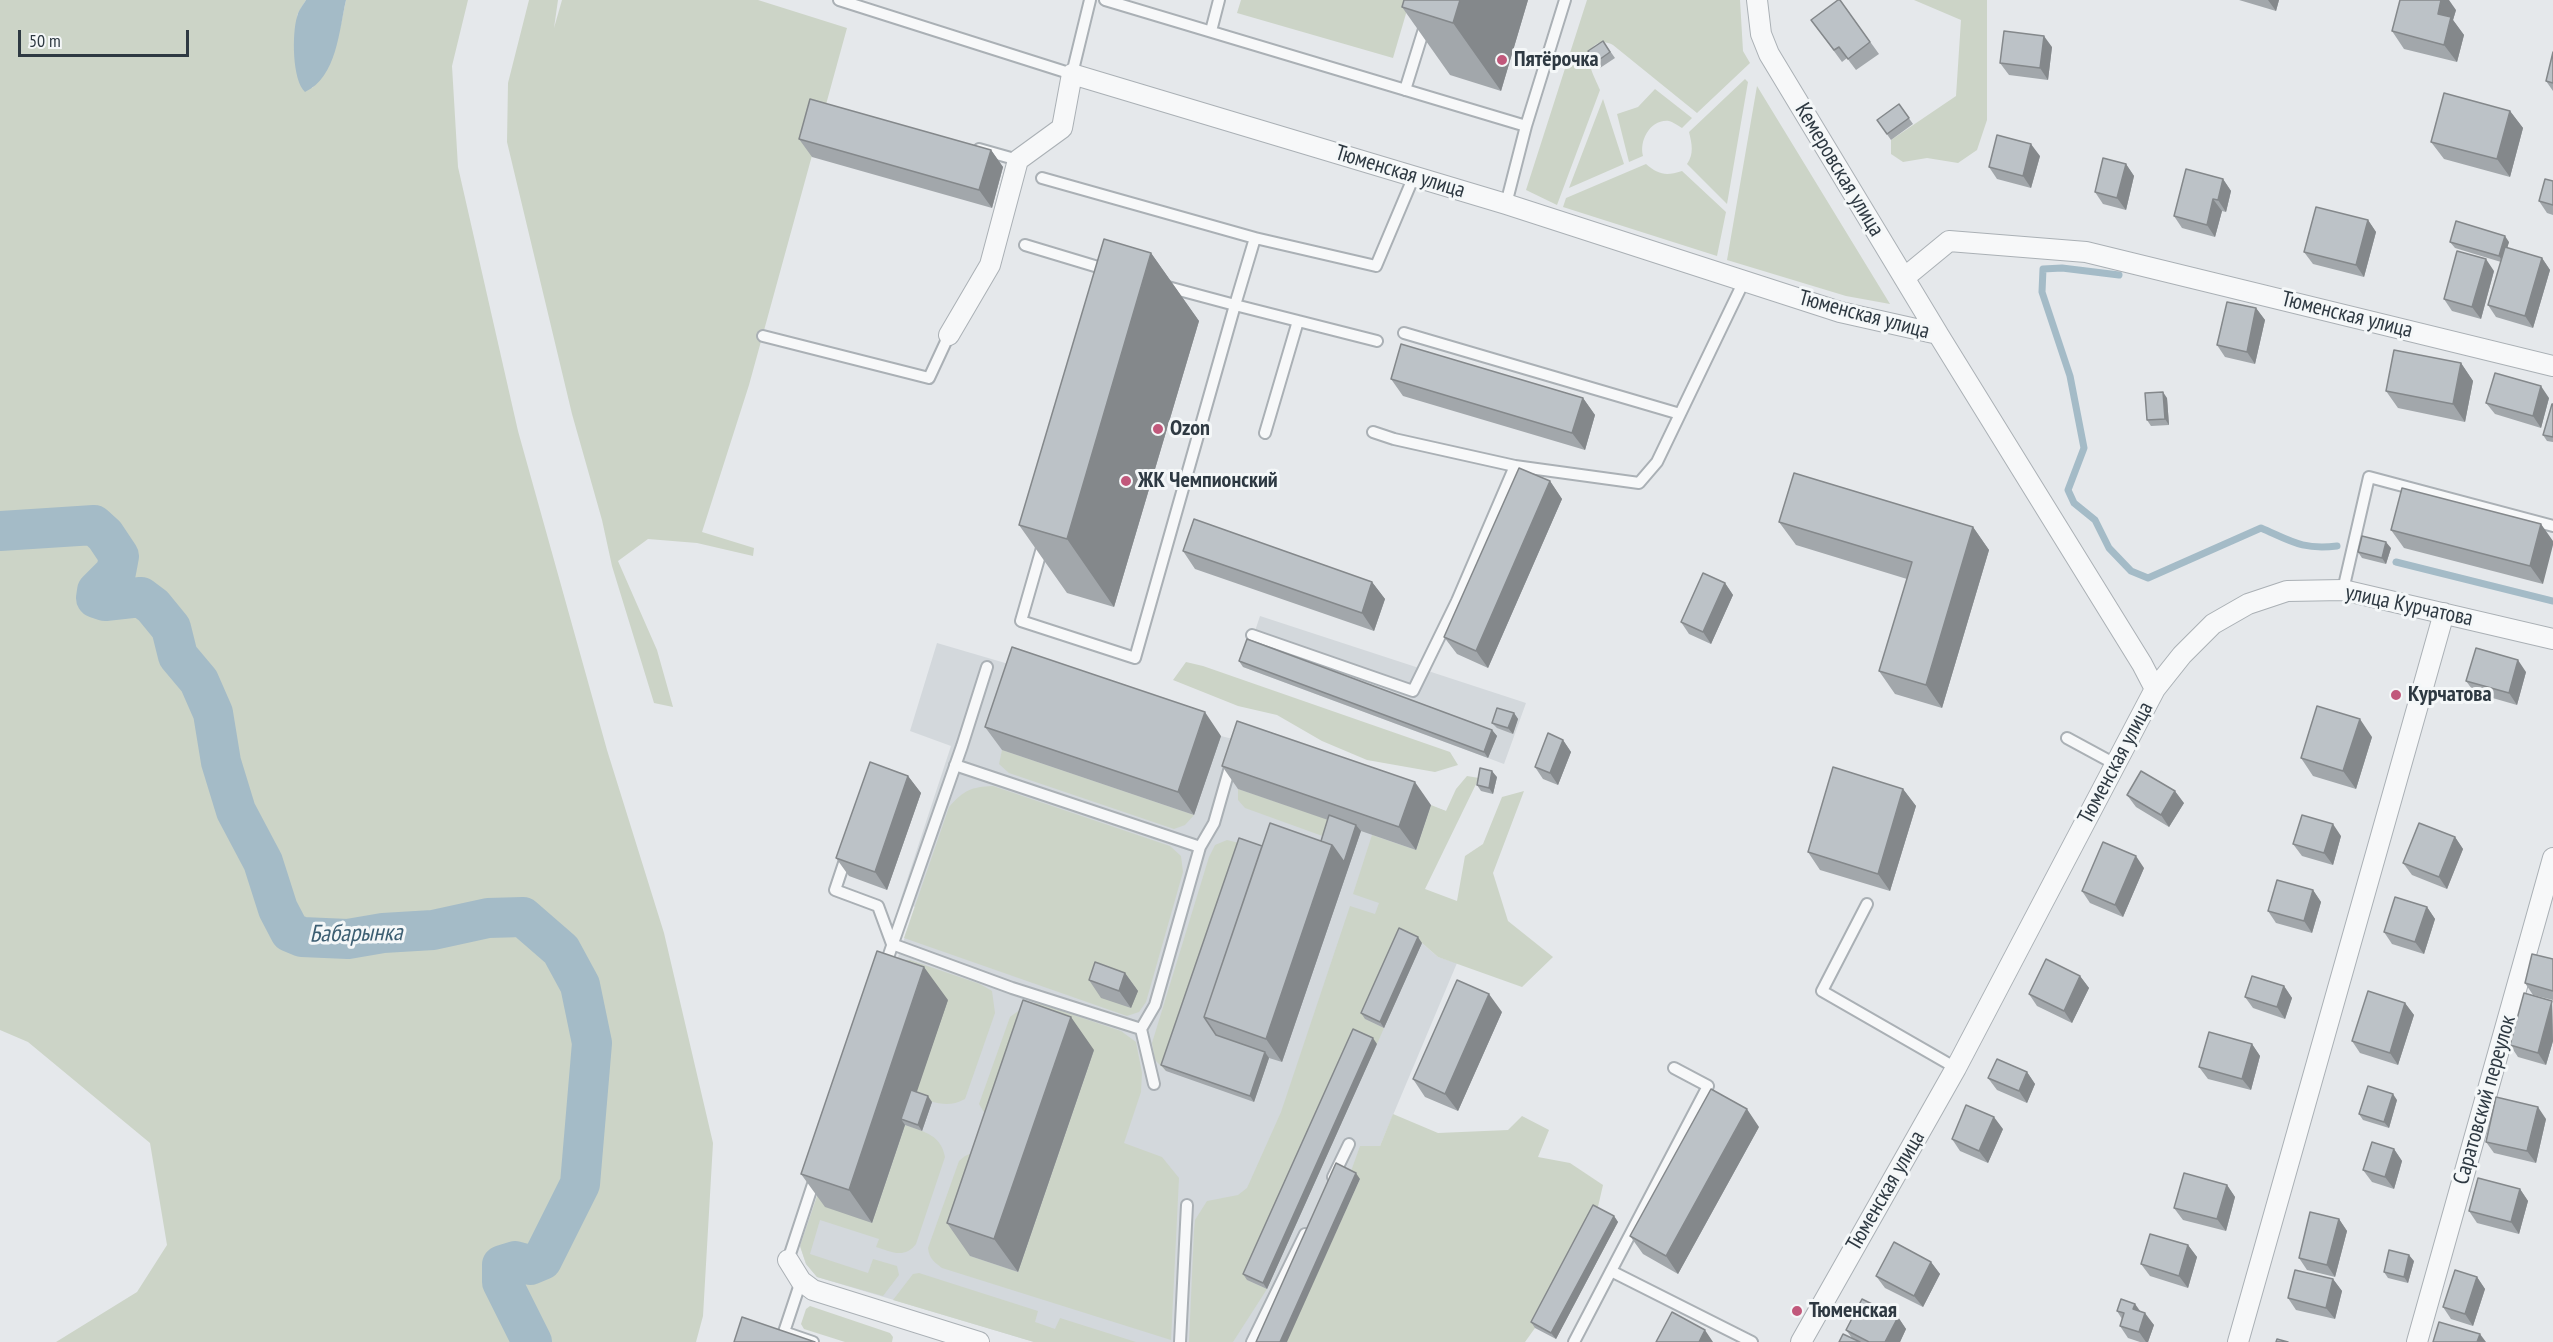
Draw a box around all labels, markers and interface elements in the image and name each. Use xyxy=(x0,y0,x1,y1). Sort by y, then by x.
scale bar xyxy=(21,18,192,56)
text: 50 m xyxy=(29,29,61,52)
place label: Пятёрочка xyxy=(1514,47,1599,73)
marker: Пятёрочка xyxy=(1495,53,1509,67)
street label: Кемеровская улица xyxy=(1789,99,1889,241)
street label: Тюменская улица xyxy=(1332,140,1468,204)
street label: Тюменская улица xyxy=(1796,285,1932,345)
street label: Тюменская улица xyxy=(2279,286,2415,344)
place label: Ozon xyxy=(1170,416,1210,442)
marker: Ozon xyxy=(1151,422,1165,436)
place label: ЖК Чемпионский xyxy=(1138,468,1278,494)
marker: ЖК Чемпионский xyxy=(1119,474,1133,488)
street label: улица Курчатова xyxy=(2343,580,2475,632)
place label: Курчатова xyxy=(2408,682,2491,708)
marker: Курчатова xyxy=(2389,688,2403,702)
street label: Тюменская улица xyxy=(2073,698,2159,828)
water label: Бабарынка xyxy=(309,919,403,949)
street label: Саратовский переулок xyxy=(2448,1012,2522,1188)
street label: Тюменская улица xyxy=(1841,1126,1931,1256)
place label: Тюменская xyxy=(1809,1298,1897,1324)
marker: Тюменская xyxy=(1790,1304,1804,1318)

